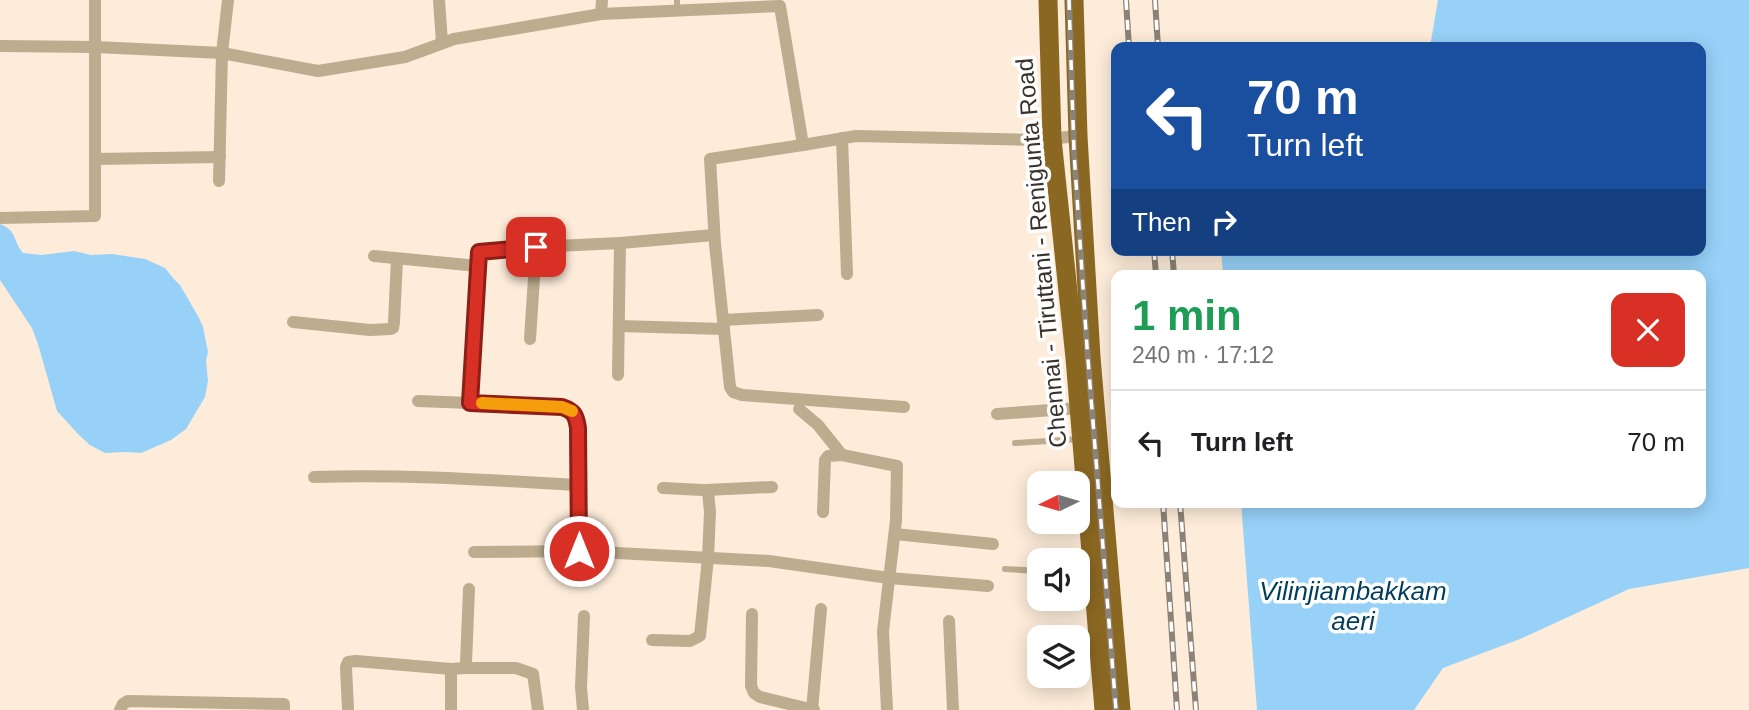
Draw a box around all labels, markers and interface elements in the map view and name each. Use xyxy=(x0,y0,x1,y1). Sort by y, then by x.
street label: Chennai - Tiruttani - Renigunta Road xyxy=(1011,57,1071,449)
icon: left xyxy=(1132,70,1223,161)
text: 70 m xyxy=(1247,70,1359,124)
text: Turn left xyxy=(1247,127,1363,163)
icon: right xyxy=(1205,203,1243,241)
text: Then xyxy=(1132,207,1191,237)
pin xyxy=(506,217,566,277)
icon: arrive xyxy=(517,228,555,266)
text: 1 min xyxy=(1132,292,1242,339)
button: close xyxy=(1611,293,1685,367)
text: 240 m · 17:12 xyxy=(1132,342,1274,368)
icon: left xyxy=(1132,424,1170,462)
text: Turn left xyxy=(1191,427,1293,457)
text: 70 m xyxy=(1627,427,1685,457)
north arrow xyxy=(1027,471,1090,534)
map controls xyxy=(1027,471,1090,688)
position arrow xyxy=(542,514,616,588)
button: sound xyxy=(1027,548,1090,611)
water label: Vilinjiambakkam aeri xyxy=(1259,576,1447,636)
button: layers xyxy=(1027,625,1090,688)

